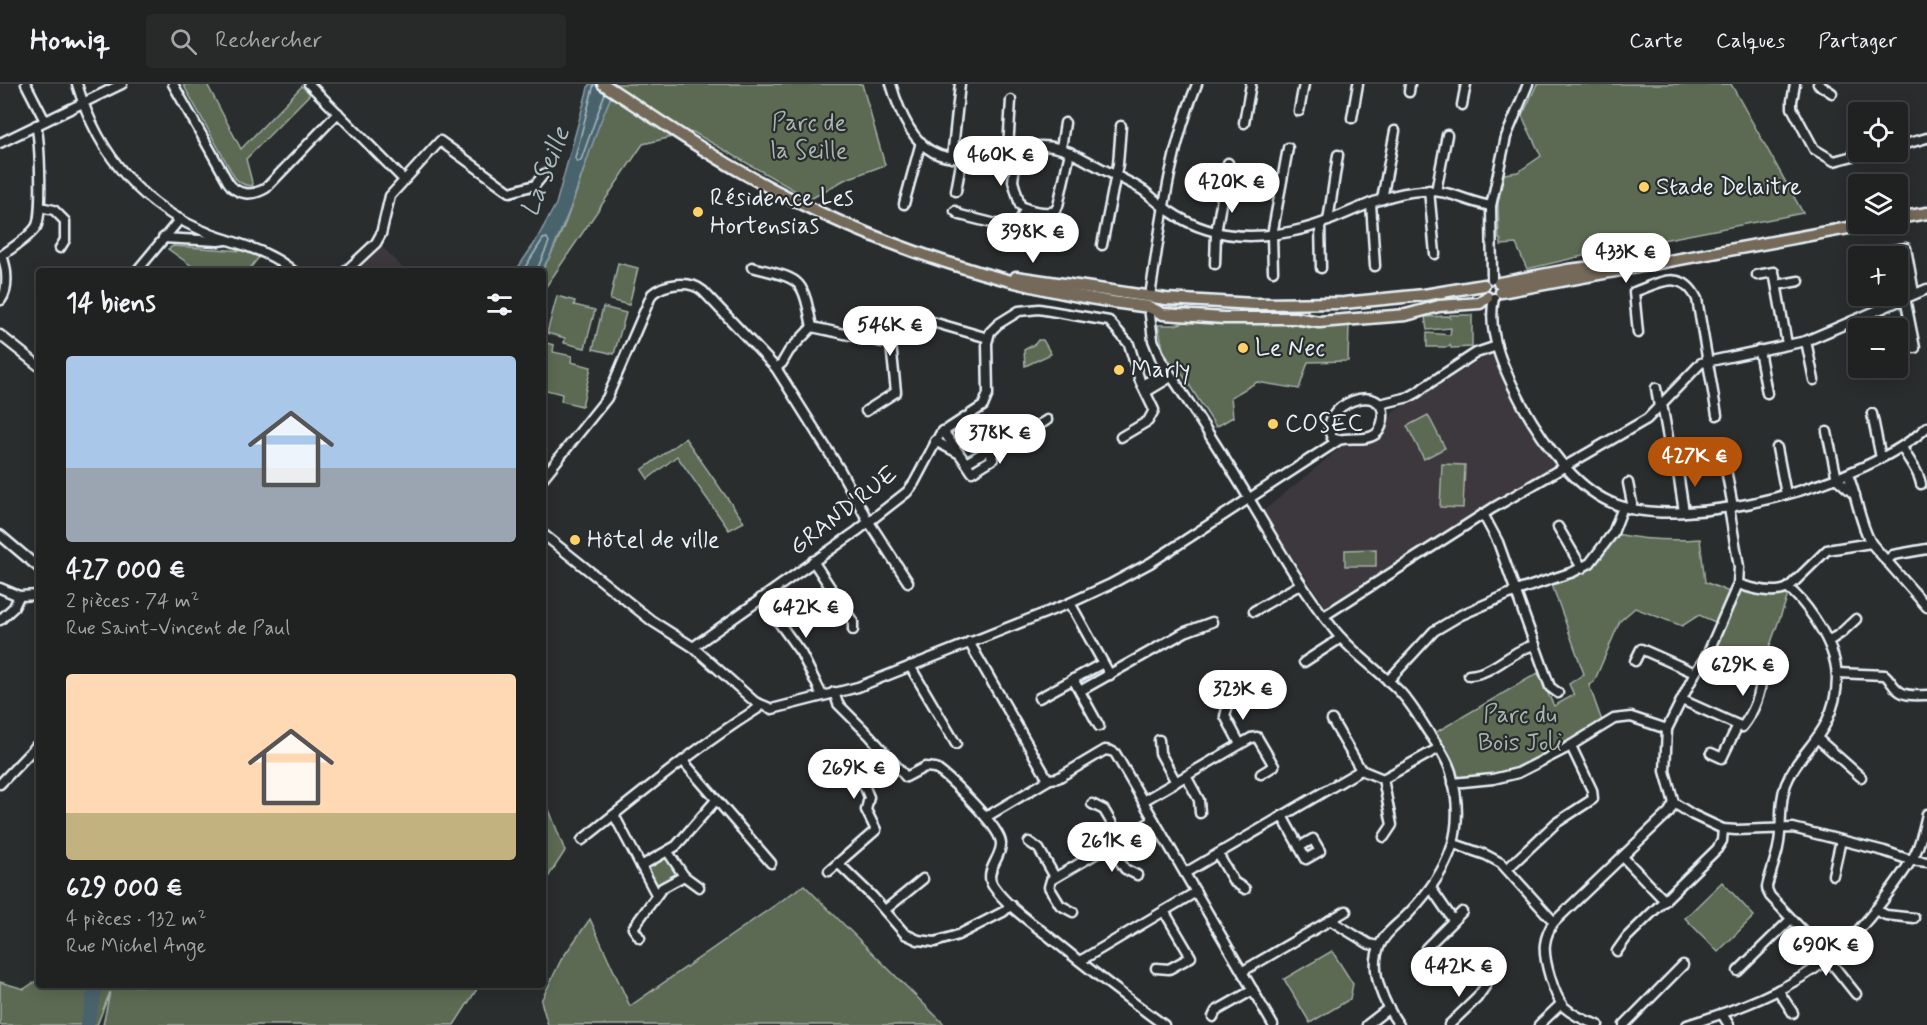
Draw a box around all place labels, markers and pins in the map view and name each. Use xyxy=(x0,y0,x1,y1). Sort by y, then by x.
pin: 460K € xyxy=(952,136,1050,187)
pin: 420K € xyxy=(1183,163,1281,214)
place label: Stade Delaitre xyxy=(1656,172,1802,203)
marker: Stade Delaitre xyxy=(1637,180,1651,194)
place label: Résidence Les Hortensias xyxy=(710,183,854,242)
marker: Résidence Les Hortensias xyxy=(691,205,705,219)
pin: 398K € xyxy=(984,213,1082,264)
pin: 433K € xyxy=(1577,233,1675,284)
pin: 546K € xyxy=(841,306,939,357)
place label: Le Nec xyxy=(1255,333,1325,364)
marker: Le Nec xyxy=(1236,341,1250,355)
place label: Marly xyxy=(1131,355,1190,386)
marker: Marly xyxy=(1112,363,1126,377)
place label: COSEC xyxy=(1285,409,1363,440)
pin: 378K € xyxy=(951,414,1049,465)
marker: COSEC xyxy=(1266,417,1280,431)
pin: 427K € xyxy=(1646,437,1744,488)
place label: Hôtel de ville xyxy=(587,525,720,556)
marker: Hôtel de ville xyxy=(568,533,582,547)
pin: 642K € xyxy=(757,588,855,639)
pin: 629K € xyxy=(1694,646,1792,697)
pin: 323K € xyxy=(1194,670,1292,721)
pin: 269K € xyxy=(805,749,903,800)
pin: 261K € xyxy=(1063,822,1161,873)
pin: 690K € xyxy=(1777,926,1875,977)
pin: 442K € xyxy=(1410,947,1508,998)

